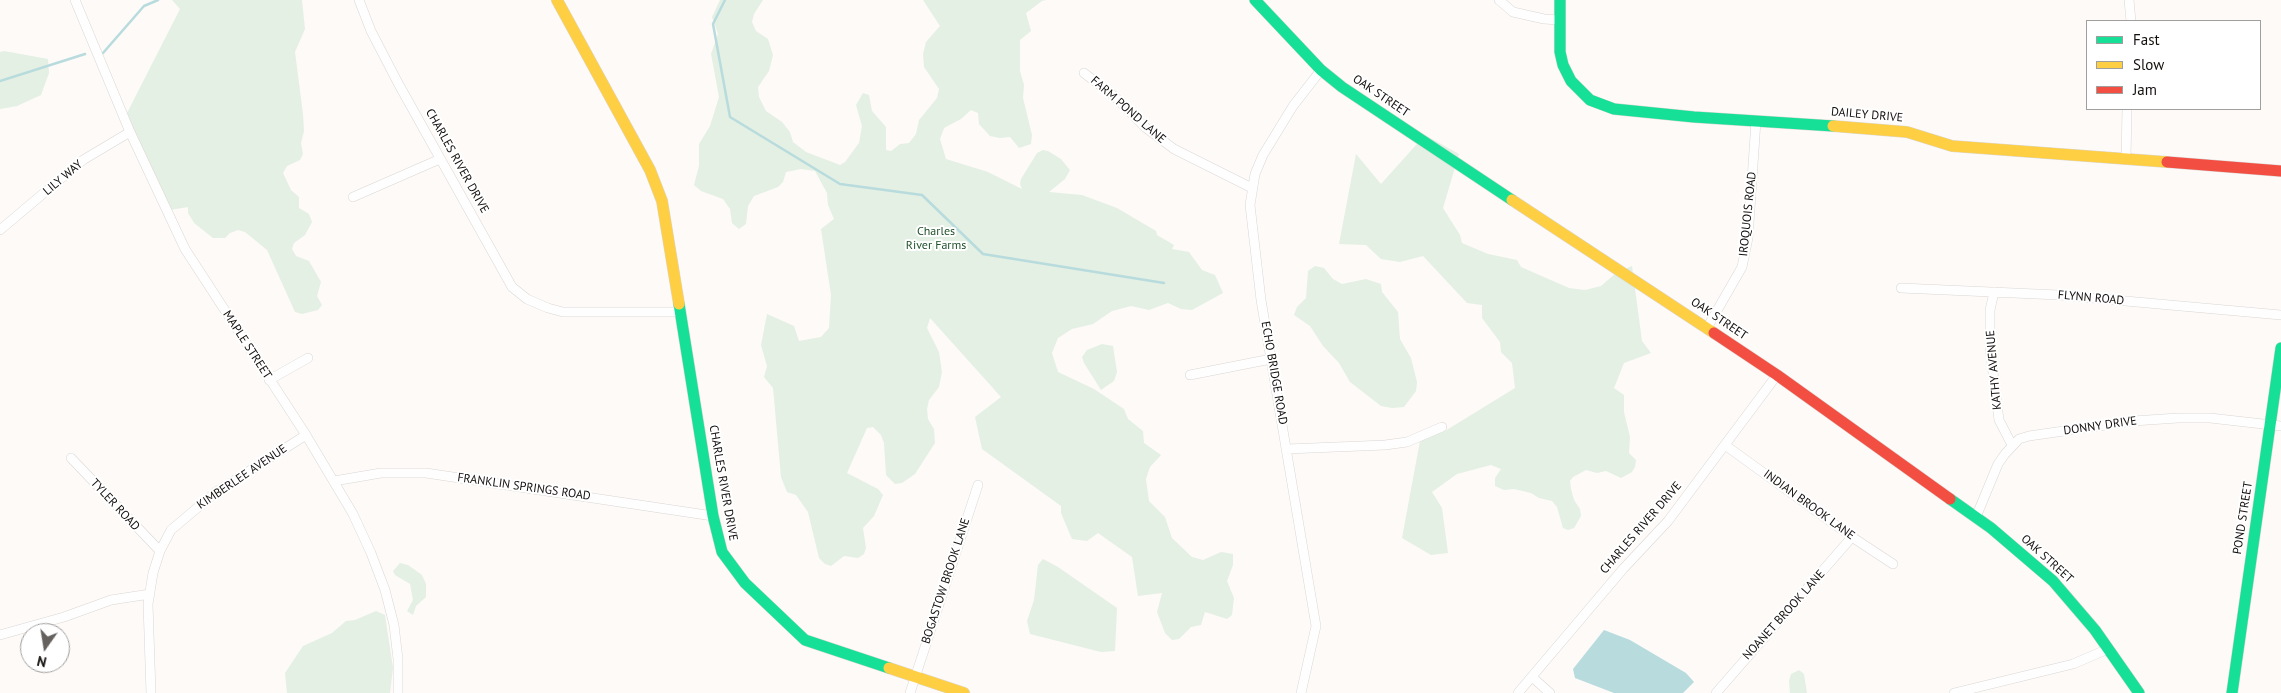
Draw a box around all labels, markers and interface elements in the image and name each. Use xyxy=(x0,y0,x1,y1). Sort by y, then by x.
legend xyxy=(2086,20,2261,110)
text: Fast xyxy=(2133,30,2160,49)
text: Slow xyxy=(2133,55,2164,74)
street label: OAK STREET xyxy=(1350,72,1412,120)
street label: FARM POND LANE xyxy=(1088,74,1168,146)
text: Jam xyxy=(2133,80,2157,99)
street label: DAILEY DRIVE xyxy=(1830,105,1904,125)
street label: CHARLES RIVER DRIVE xyxy=(422,106,492,216)
street label: LILY WAY xyxy=(40,157,86,199)
street label: IROQUOIS ROAD xyxy=(1736,171,1760,257)
park label: Charles River Farms xyxy=(906,225,966,253)
street label: FLYNN ROAD xyxy=(2057,288,2125,308)
street label: OAK STREET xyxy=(1688,295,1750,343)
street label: MAPLE STREET xyxy=(220,308,274,382)
street label: ECHO BRIDGE ROAD xyxy=(1258,320,1290,426)
street label: KATHY AVENUE xyxy=(1983,330,2005,410)
street label: DONNY DRIVE xyxy=(2062,414,2138,438)
street label: CHARLES RIVER DRIVE xyxy=(706,424,740,542)
street label: KIMBERLEE AVENUE xyxy=(194,442,290,512)
street label: INDIAN BROOK LANE xyxy=(1760,467,1858,543)
street label: FRANKLIN SPRINGS ROAD xyxy=(456,471,592,503)
street label: TYLER ROAD xyxy=(87,476,143,534)
street label: CHARLES RIVER DRIVE xyxy=(1597,479,1685,577)
street label: POND STREET xyxy=(2230,481,2256,555)
street label: BOGASTOW BROOK LANE xyxy=(919,516,973,646)
street label: OAK STREET xyxy=(2018,532,2076,586)
street label: NOANET BROOK LANE xyxy=(1740,567,1828,663)
north arrow xyxy=(20,623,70,673)
text: N xyxy=(35,652,48,671)

